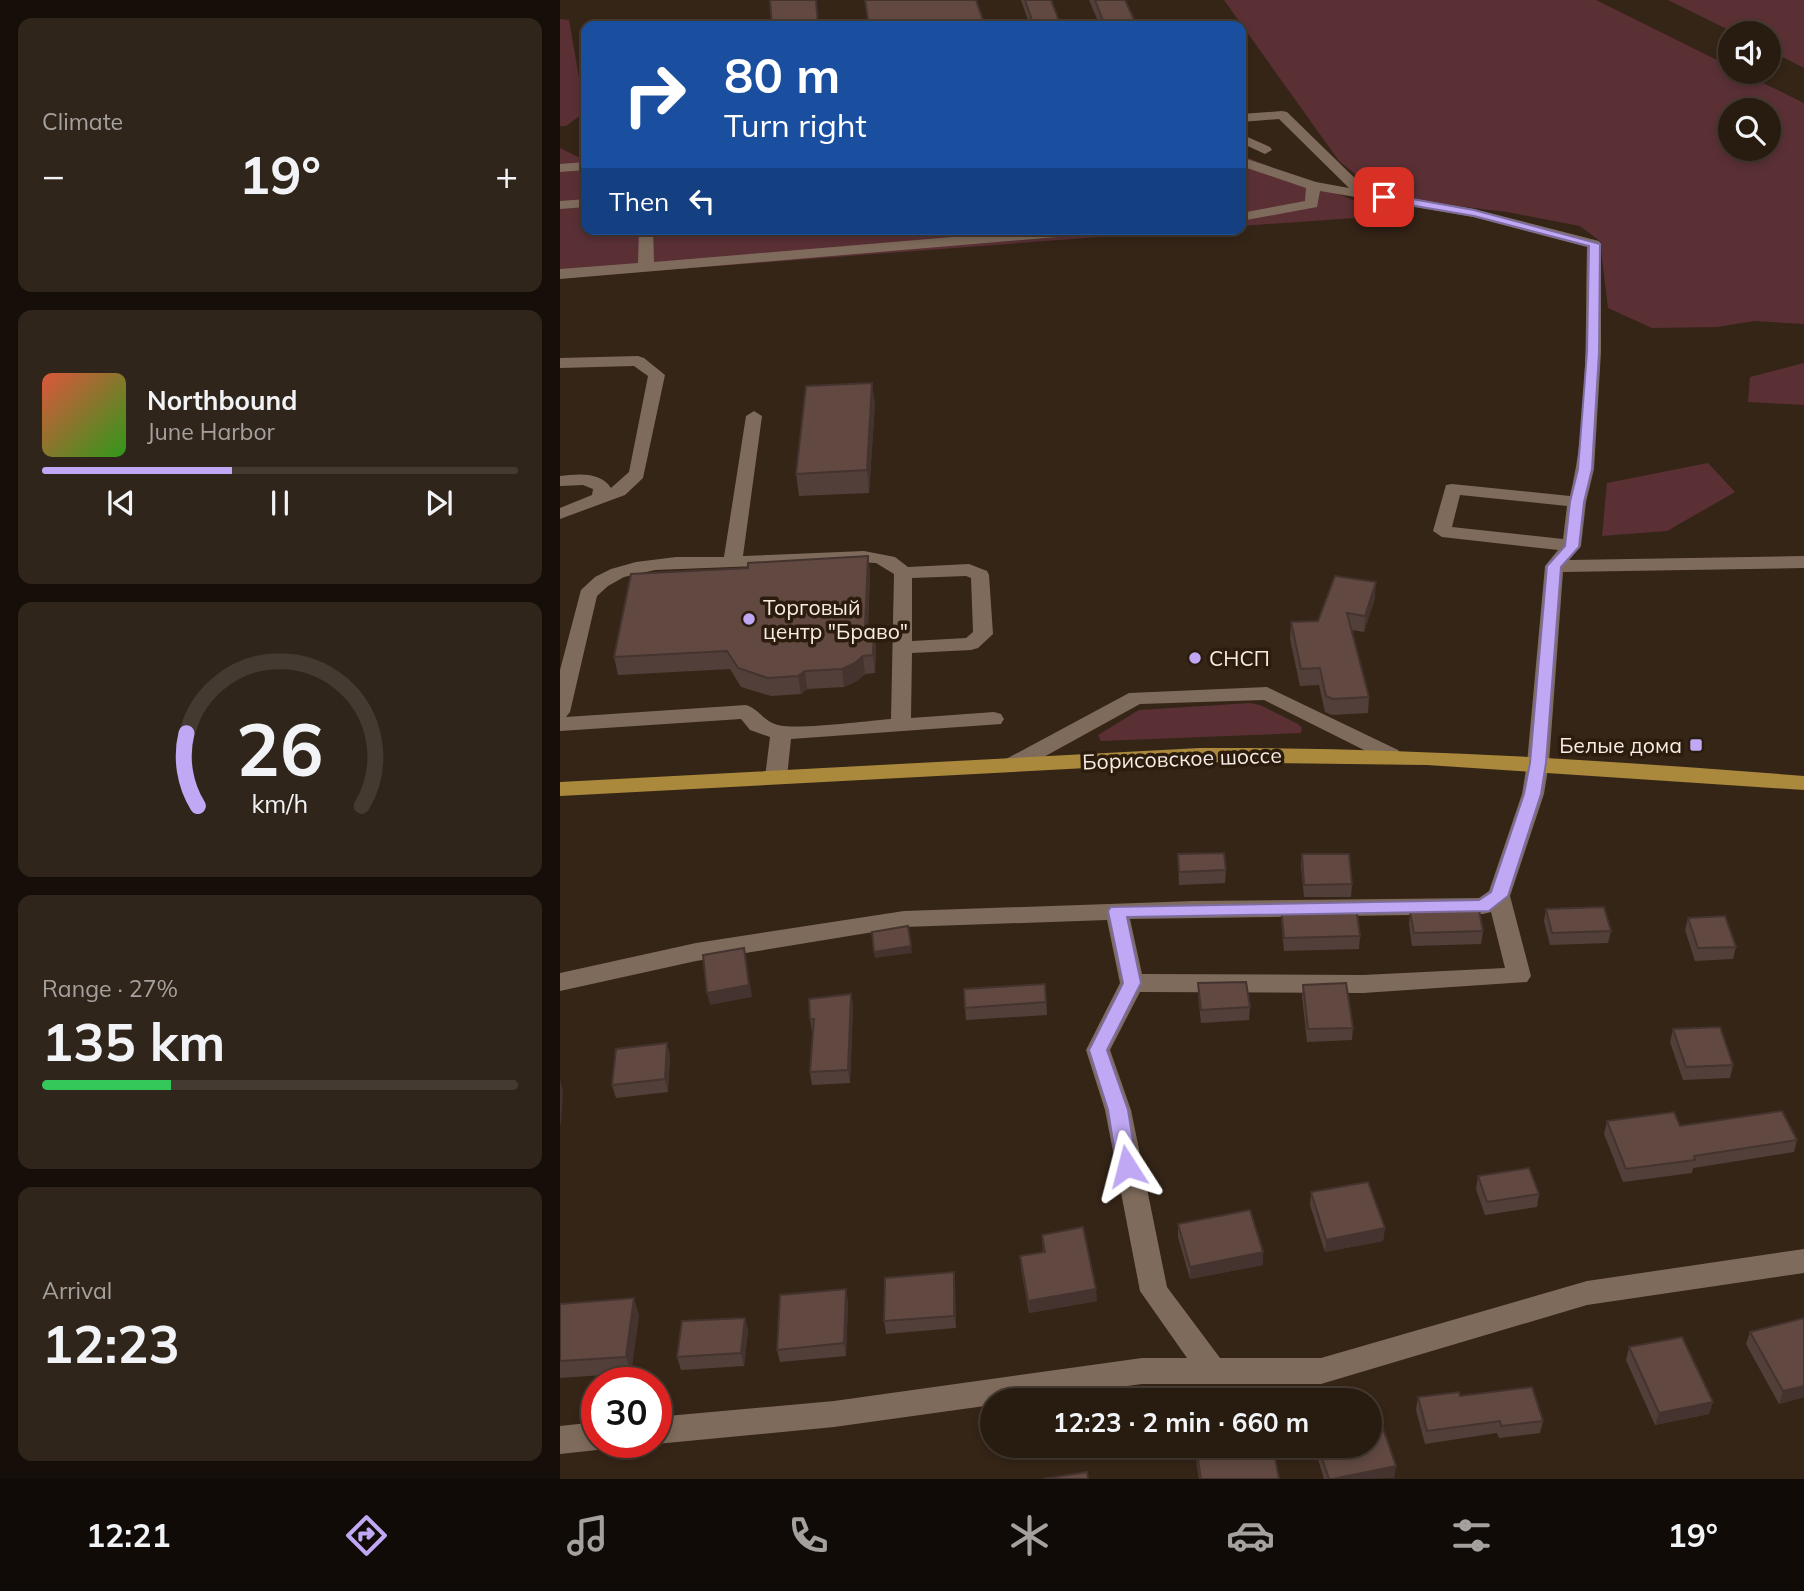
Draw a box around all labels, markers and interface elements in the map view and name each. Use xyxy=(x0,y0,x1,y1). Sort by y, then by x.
map controls xyxy=(1718,21,1781,161)
button: sound xyxy=(1718,21,1781,84)
text: 80 m xyxy=(724,44,840,105)
icon: right xyxy=(609,49,700,140)
button: search xyxy=(1718,98,1781,161)
text: Turn right xyxy=(724,105,867,145)
text: Climate xyxy=(42,107,123,136)
text: 19° xyxy=(239,142,321,207)
text: − xyxy=(42,151,65,199)
text: + xyxy=(495,151,518,199)
pin xyxy=(1354,167,1414,227)
icon: arrive xyxy=(1365,178,1403,216)
icon: left xyxy=(683,182,721,220)
text: Then xyxy=(609,185,669,218)
text: Northbound xyxy=(147,384,297,417)
text: June Harbor xyxy=(147,417,275,446)
icon: previous xyxy=(102,484,140,522)
icon: pause xyxy=(261,484,299,522)
icon: next xyxy=(420,484,458,522)
place label: Торговый центр "Браво" xyxy=(763,594,908,644)
marker: Торговый центр "Браво" xyxy=(741,611,757,627)
place label: СНСП xyxy=(1209,645,1270,671)
marker: СНСП xyxy=(1187,650,1203,666)
text: 26 xyxy=(236,703,324,794)
place label: Белые дома xyxy=(1559,732,1682,758)
marker: Белые дома xyxy=(1688,737,1704,753)
street label: Борисовское шоссе xyxy=(1082,742,1282,774)
text: km/h xyxy=(252,787,308,818)
text: Range · 27% xyxy=(42,974,178,1003)
text: 135 km xyxy=(42,1009,225,1074)
position arrow xyxy=(1090,1129,1164,1203)
text: Arrival xyxy=(42,1276,112,1305)
text: 12:23 xyxy=(42,1311,180,1376)
speed limit sign: 30 xyxy=(581,1367,672,1458)
text: 12:23 · 2 min · 660 m xyxy=(1053,1406,1309,1439)
icon: directions xyxy=(342,1511,391,1560)
icon: music xyxy=(563,1511,612,1560)
icon: phone xyxy=(784,1511,833,1560)
icon: climate xyxy=(1005,1511,1054,1560)
icon: car xyxy=(1226,1511,1275,1560)
icon: filters xyxy=(1447,1511,1496,1560)
text: 12:21 xyxy=(86,1515,171,1555)
text: 19° xyxy=(1667,1515,1718,1555)

